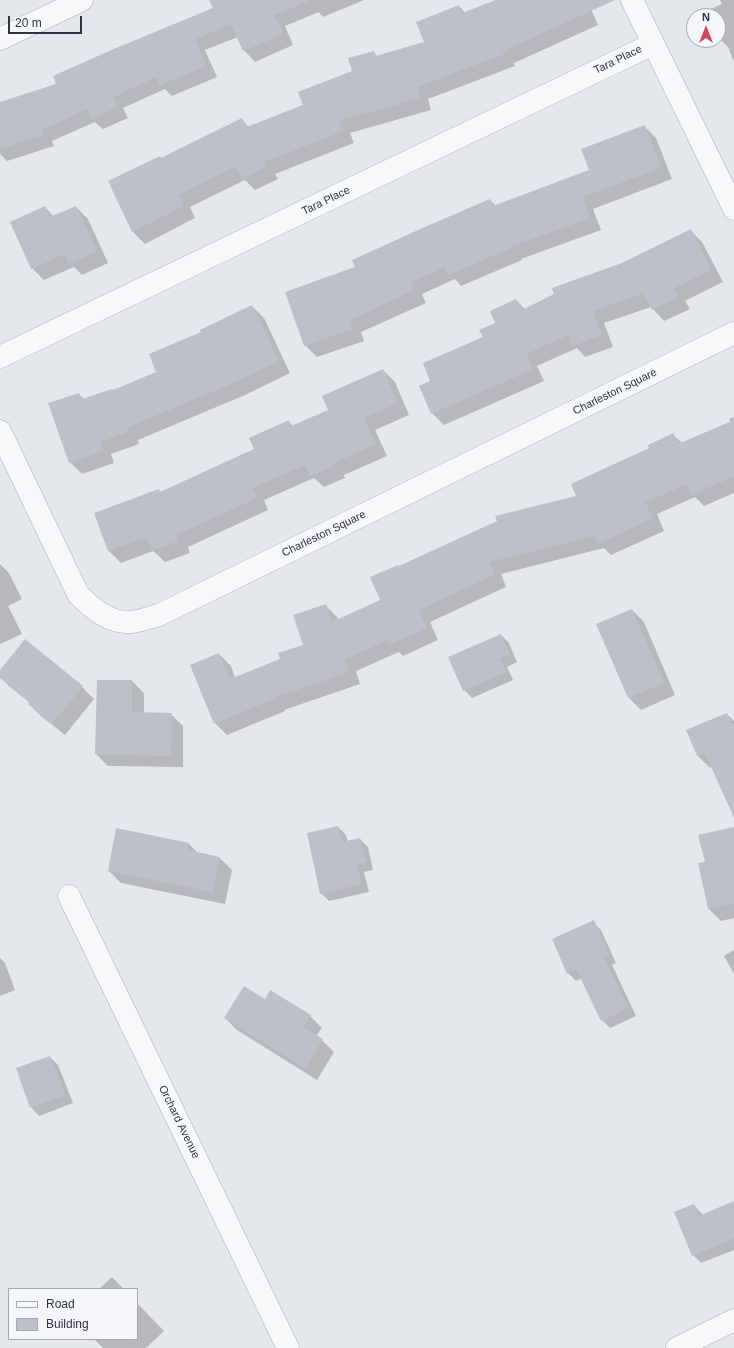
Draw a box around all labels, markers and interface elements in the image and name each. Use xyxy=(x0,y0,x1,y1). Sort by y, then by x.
scale bar xyxy=(10,8,84,34)
north arrow xyxy=(686,8,726,48)
text: N xyxy=(702,11,710,23)
text: 20 m xyxy=(15,16,42,30)
street label: Tara Place xyxy=(592,43,644,77)
street label: Tara Place xyxy=(300,184,352,218)
street label: Charleston Square xyxy=(571,366,659,418)
street label: Charleston Square xyxy=(280,508,368,560)
street label: Orchard Avenue xyxy=(156,1083,202,1161)
legend xyxy=(8,1288,138,1340)
text: Road xyxy=(46,1297,75,1311)
text: Building xyxy=(46,1317,89,1331)

